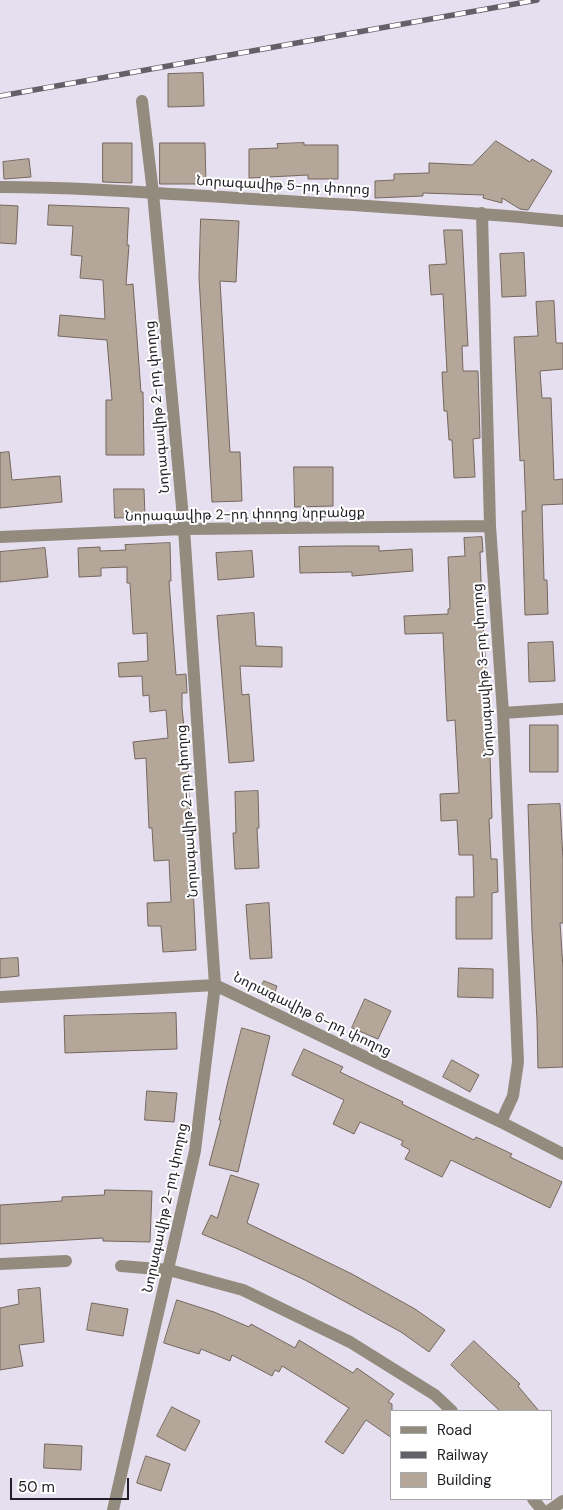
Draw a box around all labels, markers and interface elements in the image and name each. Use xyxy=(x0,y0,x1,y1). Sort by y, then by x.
street label: Նորագավիթ 5-րդ փողոց xyxy=(196,173,370,199)
street label: Նորագավիթ 2-րդ փողոց xyxy=(142,320,174,494)
street label: Նորագավիթ 2-րդ փողոց նրբանցք xyxy=(125,505,365,525)
street label: Նորագավիթ 3-րդ փողոց xyxy=(470,583,498,757)
street label: Նորագավիթ 2-րդ փողոց xyxy=(174,724,202,898)
street label: Նորագավիթ 6-րդ փողոց xyxy=(230,969,394,1061)
street label: Նորագավիթ 2-րդ փողոց xyxy=(140,1122,192,1294)
legend xyxy=(390,1410,553,1500)
text: Road xyxy=(437,1420,472,1440)
text: Railway xyxy=(437,1445,488,1465)
scale bar xyxy=(12,1468,131,1500)
text: Building xyxy=(437,1470,492,1490)
text: 50 m xyxy=(18,1477,55,1497)

